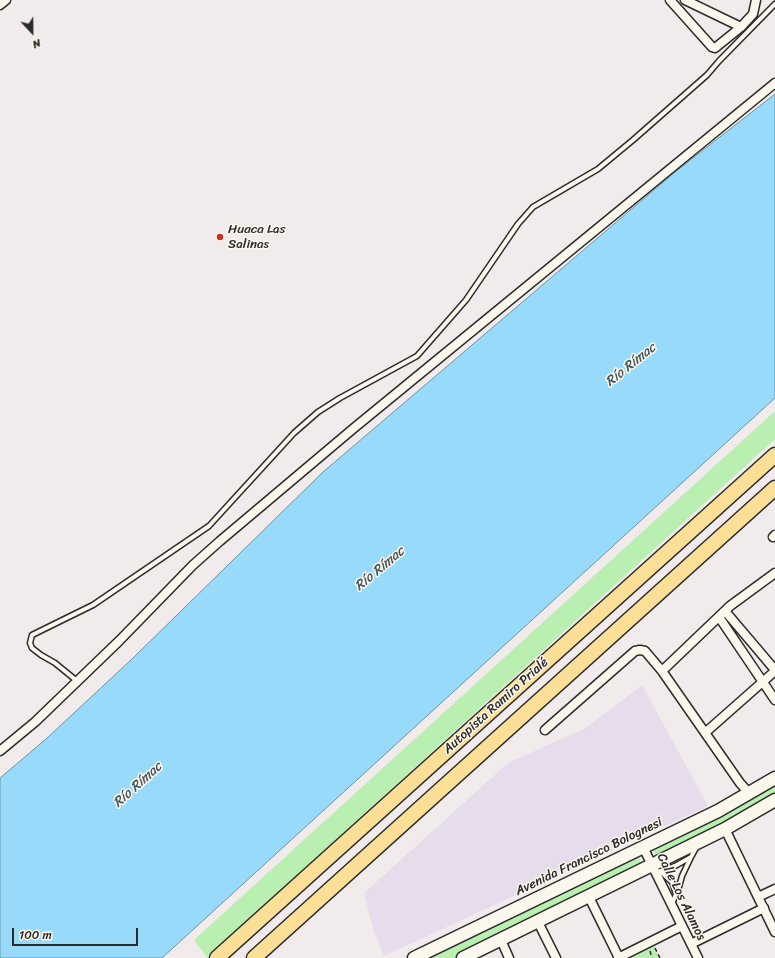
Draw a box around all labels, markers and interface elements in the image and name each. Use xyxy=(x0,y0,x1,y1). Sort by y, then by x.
north arrow xyxy=(12,12,52,52)
text: N xyxy=(30,33,44,54)
place label: Huaca Las Salinas xyxy=(228,222,286,253)
marker: Huaca Las Salinas xyxy=(215,232,225,242)
water label: Río Rímac xyxy=(602,340,660,390)
water label: Río Rímac xyxy=(352,543,408,595)
street label: Autopista Ramiro Prialé xyxy=(440,655,552,757)
water label: Río Rímac xyxy=(110,759,166,811)
street label: Avenida Francisco Bolognesi xyxy=(513,815,665,899)
street label: Calle Los Alamos xyxy=(653,851,709,943)
scale bar xyxy=(14,920,140,946)
text: 100 m xyxy=(19,924,52,946)

